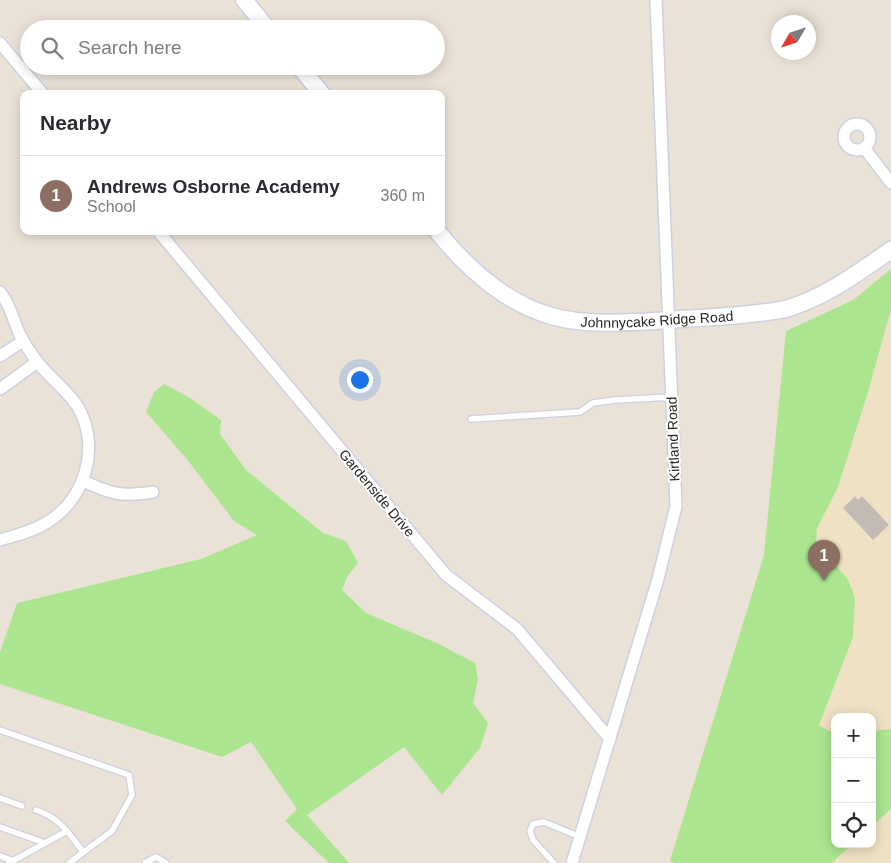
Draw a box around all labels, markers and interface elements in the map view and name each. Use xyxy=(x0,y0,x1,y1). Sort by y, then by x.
north arrow xyxy=(771,15,816,60)
search box xyxy=(20,20,445,75)
icon: search xyxy=(38,34,66,62)
text: Search here xyxy=(78,37,182,58)
text: Nearby xyxy=(40,111,111,134)
text: Andrews Osborne Academy xyxy=(87,176,340,197)
text: 1 xyxy=(52,187,60,204)
text: 360 m xyxy=(381,187,425,204)
text: School xyxy=(87,198,136,215)
street label: Johnnycake Ridge Road xyxy=(580,308,734,331)
your location xyxy=(347,367,373,393)
street label: Kirtland Road xyxy=(664,396,682,482)
street label: Gardenside Drive xyxy=(336,446,418,540)
pin: 1 xyxy=(808,540,840,581)
map controls xyxy=(831,713,876,848)
button: + xyxy=(831,713,876,758)
button: − xyxy=(831,758,876,803)
button: locate xyxy=(831,803,876,848)

